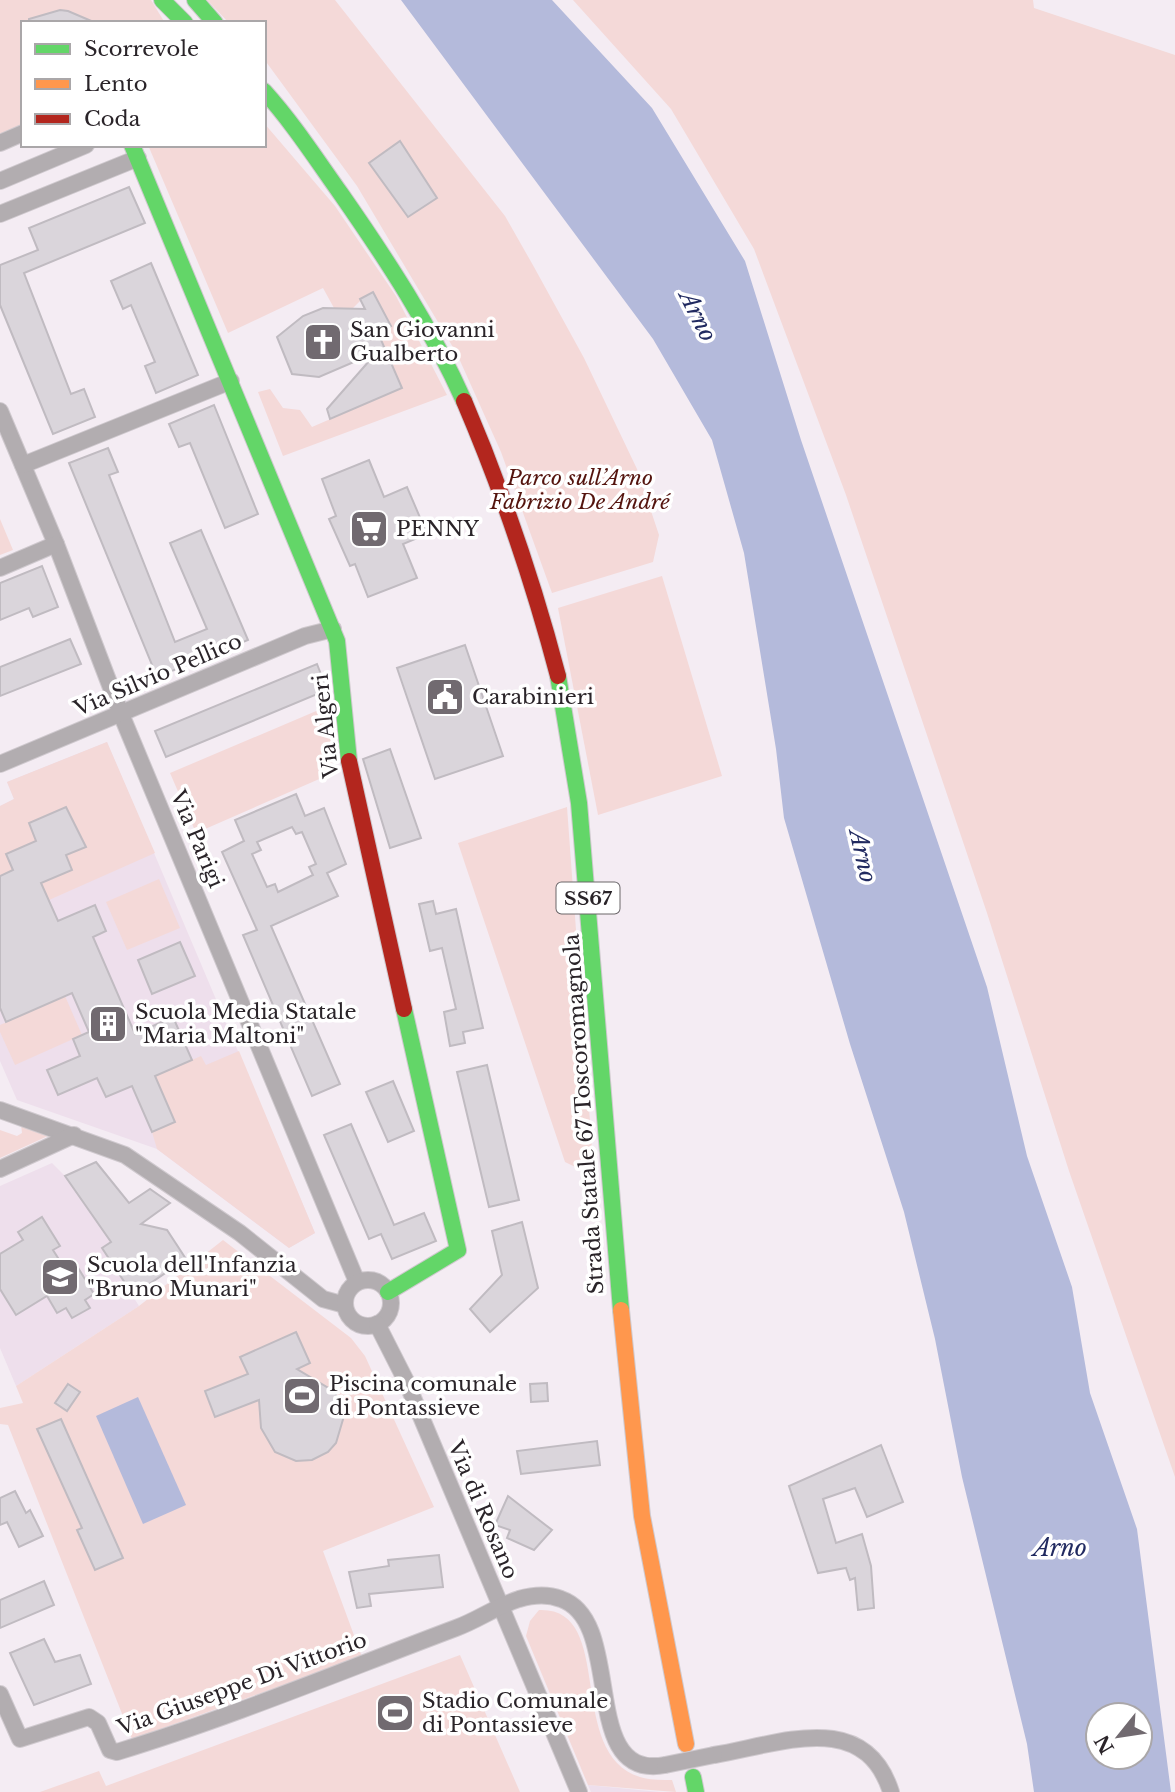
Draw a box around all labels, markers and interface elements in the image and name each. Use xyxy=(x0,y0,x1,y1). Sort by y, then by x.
legend xyxy=(21,21,266,147)
text: Scorrevole xyxy=(84,36,199,62)
text: Lento xyxy=(84,71,147,97)
text: Coda xyxy=(84,106,141,132)
water label: Arno xyxy=(672,283,723,346)
place label: San Giovanni Gualberto xyxy=(350,317,495,367)
church icon: San Giovanni Gualberto xyxy=(302,321,344,363)
park label: Parco sull’Arno Fabrizio De André xyxy=(489,465,671,515)
supermarket icon: PENNY xyxy=(348,508,390,550)
place label: PENNY xyxy=(396,516,480,542)
street label: Via Silvio Pellico xyxy=(69,628,246,722)
street label: Via Algeri xyxy=(308,673,345,780)
public building icon: Carabinieri xyxy=(424,676,466,718)
place label: Carabinieri xyxy=(472,684,594,710)
street label: Via Parigi xyxy=(164,785,229,892)
water label: Arno xyxy=(843,824,883,885)
road number: SS67 xyxy=(556,882,620,914)
street label: Strada Statale 67 Toscoromagnola xyxy=(558,933,610,1295)
place label: Scuola Media Statale "Maria Maltoni" xyxy=(135,999,356,1049)
building icon: Scuola Media Statale "Maria Maltoni" xyxy=(87,1003,129,1045)
place label: Scuola dell'Infanzia "Bruno Munari" xyxy=(87,1252,297,1302)
school or university icon: Scuola dell'Infanzia "Bruno Munari" xyxy=(39,1256,81,1298)
place label: Piscina comunale di Pontassieve xyxy=(329,1371,517,1421)
sports icon: Piscina comunale di Pontassieve xyxy=(281,1375,323,1417)
street label: Via di Rosano xyxy=(442,1436,524,1583)
water label: Arno xyxy=(1030,1534,1087,1562)
street label: Via Giuseppe Di Vittorio xyxy=(113,1627,370,1742)
place label: Stadio Comunale di Pontassieve xyxy=(422,1688,608,1738)
sports icon: Stadio Comunale di Pontassieve xyxy=(374,1692,416,1734)
north arrow xyxy=(1084,1701,1154,1771)
text: N xyxy=(1090,1731,1119,1758)

